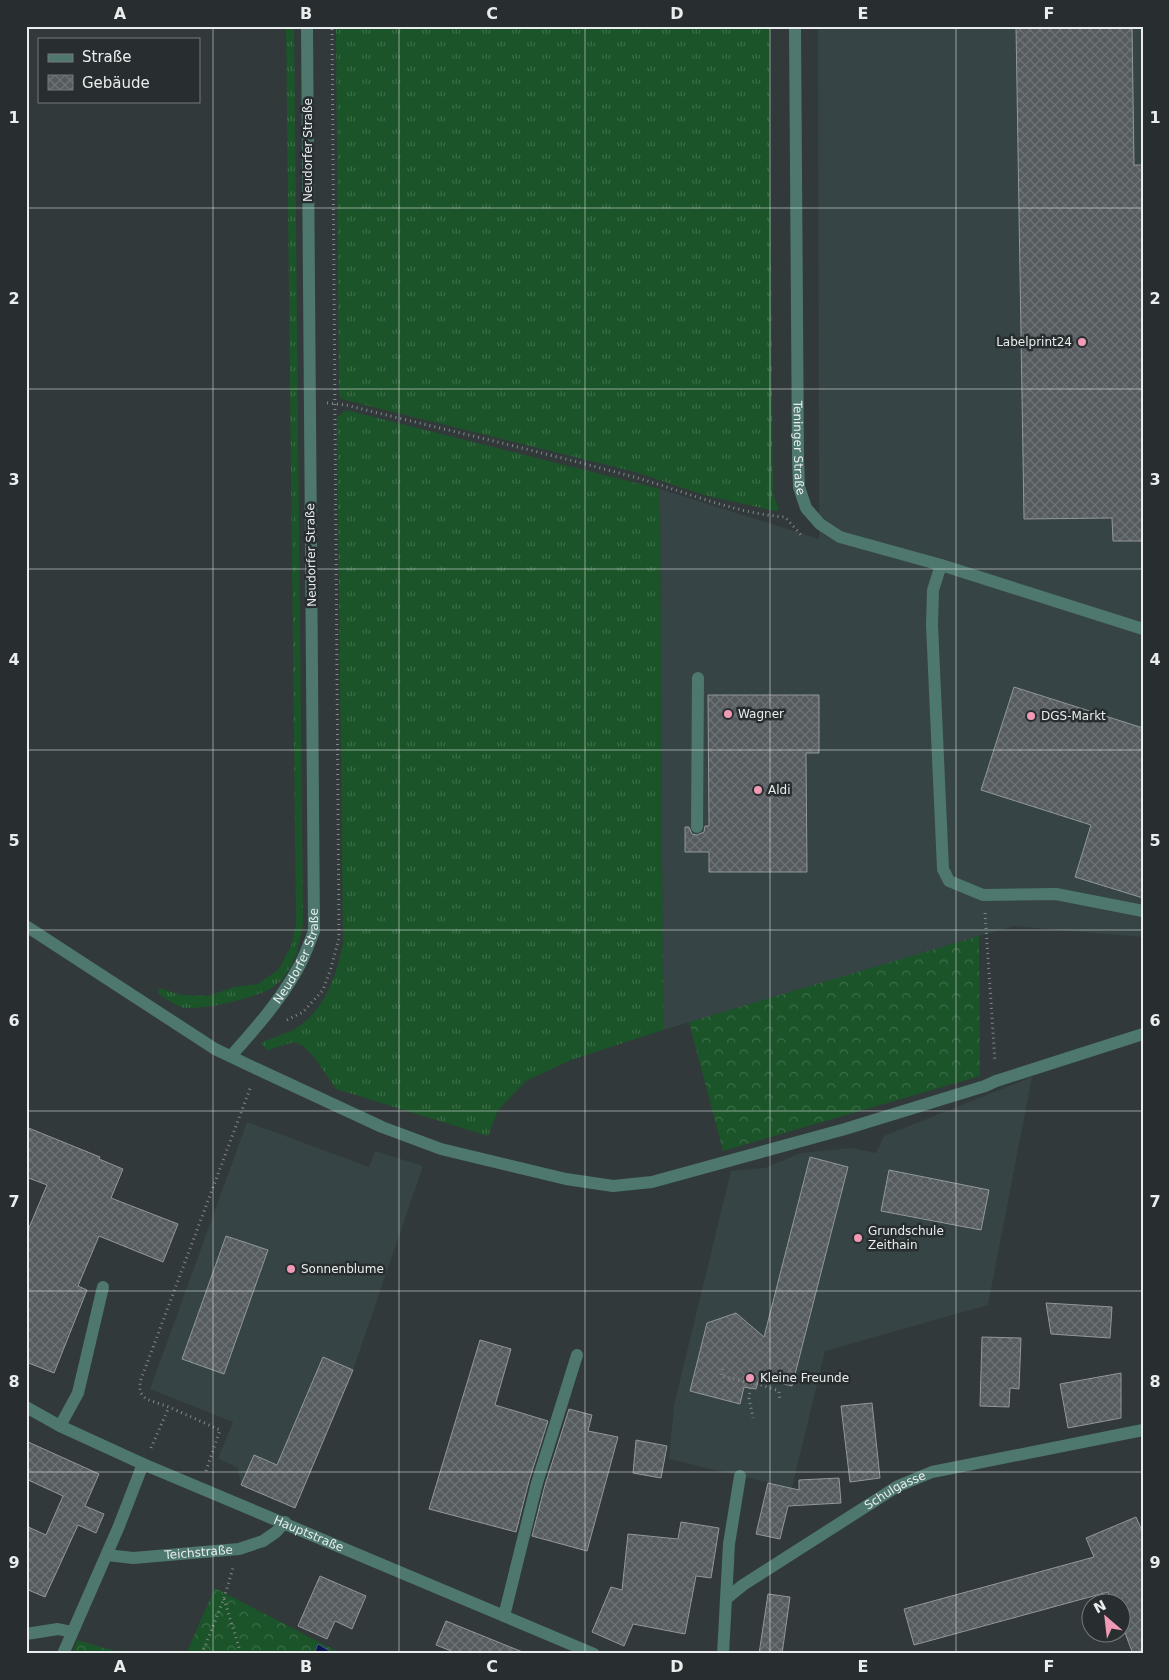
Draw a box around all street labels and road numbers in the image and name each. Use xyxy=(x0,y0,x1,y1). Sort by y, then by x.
street label: Neudorfer Straße xyxy=(301,98,315,202)
street label: Teninger Straße xyxy=(791,400,808,497)
street label: Neudorfer Straße xyxy=(303,503,319,607)
street label: Neudorfer Straße xyxy=(270,908,321,1006)
street label: Schulgasse xyxy=(862,1468,928,1513)
street label: Hauptstraße xyxy=(272,1513,346,1555)
street label: Teichstraße xyxy=(163,1543,233,1562)

